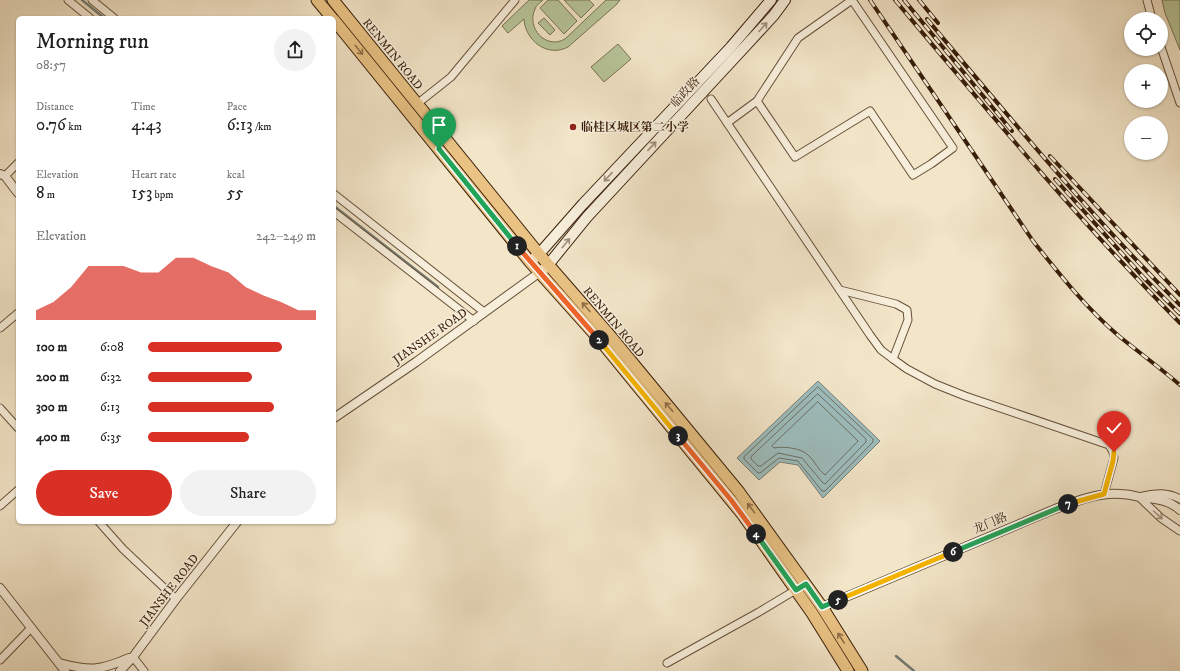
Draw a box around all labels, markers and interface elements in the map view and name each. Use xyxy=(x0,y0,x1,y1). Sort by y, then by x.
map controls xyxy=(1124,12,1168,160)
button: locate xyxy=(1124,12,1168,56)
street label: RENMIN ROAD xyxy=(359,16,426,93)
one-way arrow xyxy=(758,22,767,32)
text: Morning run xyxy=(36,28,149,55)
button: share xyxy=(274,29,316,71)
one-way arrow xyxy=(354,45,363,56)
text: 08:57 xyxy=(36,57,66,73)
button: + xyxy=(1124,64,1168,108)
street label: 临政路 xyxy=(668,74,703,111)
text: Distance xyxy=(36,100,74,114)
text: Time xyxy=(131,100,155,114)
text: Pace xyxy=(227,100,247,114)
pin xyxy=(422,108,456,149)
text: 0.76 xyxy=(36,114,66,136)
text: 4:43 xyxy=(131,114,162,136)
text: 6:13 xyxy=(227,114,253,136)
icon: arrive xyxy=(428,114,450,136)
button: − xyxy=(1124,116,1168,160)
text: km xyxy=(66,120,82,134)
text: /km xyxy=(253,120,272,134)
place label: 临桂区城区第二小学 xyxy=(581,120,689,135)
marker: 临桂区城区第二小学 xyxy=(568,122,578,132)
one-way arrow xyxy=(647,141,657,151)
text: Elevation xyxy=(36,168,79,182)
text: Heart rate xyxy=(131,168,176,182)
text: kcal xyxy=(227,168,245,182)
one-way arrow xyxy=(604,172,613,182)
text: 8 xyxy=(36,182,45,204)
text: 153 xyxy=(131,182,152,204)
text: 55 xyxy=(227,182,244,204)
text: m xyxy=(45,188,55,202)
text: bpm xyxy=(152,188,174,202)
text: Elevation xyxy=(36,228,86,244)
text: 242–249 m xyxy=(256,228,316,244)
pin: 1 xyxy=(507,236,527,256)
one-way arrow xyxy=(561,238,570,249)
text: 1 xyxy=(515,239,519,253)
street label: RENMIN ROAD xyxy=(580,284,648,361)
one-way arrow xyxy=(582,303,591,313)
street label: JIANSHE ROAD xyxy=(389,305,470,368)
pin: 2 xyxy=(589,330,609,350)
text: 2 xyxy=(596,333,602,347)
text: 100 m xyxy=(36,339,67,355)
text: 6:08 xyxy=(100,339,124,355)
text: 200 m xyxy=(36,369,69,385)
text: 6:32 xyxy=(100,369,121,385)
text: 300 m xyxy=(36,399,67,415)
text: 6:13 xyxy=(100,399,120,415)
one-way arrow xyxy=(665,402,674,413)
pin xyxy=(1097,411,1131,452)
icon: check xyxy=(1103,417,1125,439)
pin: 3 xyxy=(668,426,688,446)
text: 400 m xyxy=(36,429,70,445)
text: 6:35 xyxy=(100,429,121,445)
text: 3 xyxy=(676,429,680,443)
button: Save xyxy=(36,470,172,516)
button: Share xyxy=(180,470,316,516)
pin: 7 xyxy=(1058,494,1078,514)
text: 7 xyxy=(1065,497,1071,511)
one-way arrow xyxy=(747,502,756,513)
street label: 龙门路 xyxy=(971,510,1010,537)
one-way arrow xyxy=(1153,511,1163,520)
pin: 4 xyxy=(746,524,766,544)
text: 4 xyxy=(753,527,759,541)
pin: 6 xyxy=(943,542,963,562)
text: 6 xyxy=(950,545,956,559)
street label: JIANSHE ROAD xyxy=(136,551,202,630)
pin: 5 xyxy=(828,590,848,610)
text: 5 xyxy=(835,593,841,607)
one-way arrow xyxy=(837,633,845,644)

